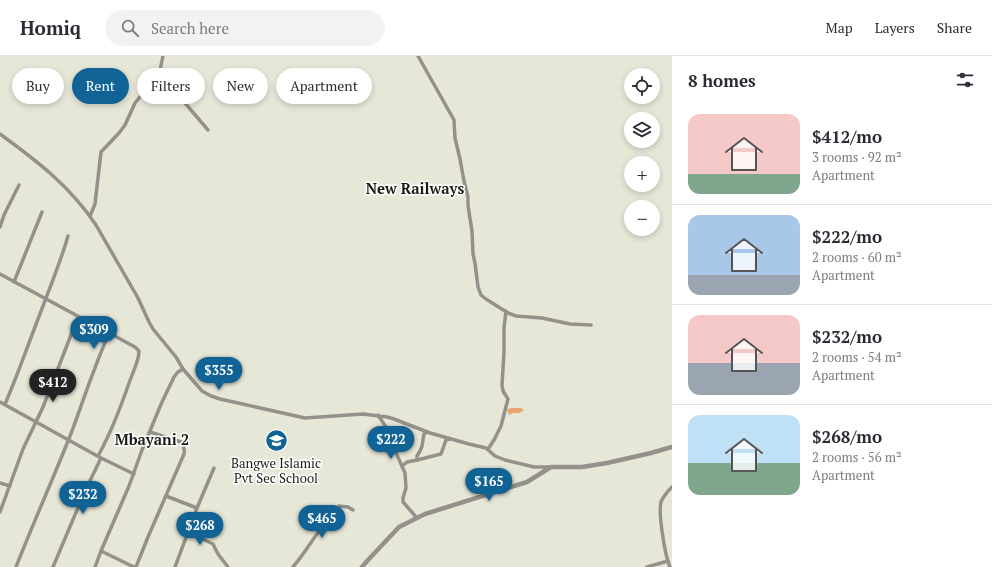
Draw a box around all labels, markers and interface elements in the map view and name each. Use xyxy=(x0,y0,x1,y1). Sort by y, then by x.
search box xyxy=(105,10,385,46)
text: Homiq xyxy=(20,15,81,40)
icon: search xyxy=(119,17,141,39)
text: Search here xyxy=(151,18,229,38)
text: Map xyxy=(826,18,853,37)
text: Layers xyxy=(875,18,915,37)
text: Share xyxy=(937,18,972,37)
chip: Buy xyxy=(12,68,64,104)
chip: Rent xyxy=(72,68,129,104)
chip: Filters xyxy=(137,68,205,104)
chip: New xyxy=(213,68,268,104)
chip: Apartment xyxy=(276,68,372,104)
map controls xyxy=(624,68,660,236)
button: locate xyxy=(624,68,660,104)
text: 8 homes xyxy=(688,69,756,92)
icon: filters xyxy=(954,69,976,91)
button: layers xyxy=(624,112,660,148)
text: $412/mo xyxy=(812,125,882,148)
icon: home xyxy=(720,130,768,178)
text: 3 rooms · 92 m² xyxy=(812,148,902,166)
button: + xyxy=(624,156,660,192)
text: Apartment xyxy=(812,166,875,184)
district label: New Railways xyxy=(366,178,465,198)
button: − xyxy=(624,200,660,236)
text: $222/mo xyxy=(812,225,882,248)
icon: home xyxy=(720,231,768,279)
text: 2 rooms · 60 m² xyxy=(812,248,902,266)
text: Apartment xyxy=(812,266,875,284)
pin: $309 xyxy=(70,316,118,350)
text: $309 xyxy=(79,320,109,338)
text: $232/mo xyxy=(812,325,882,348)
icon: home xyxy=(720,331,768,379)
text: 2 rooms · 54 m² xyxy=(812,348,902,366)
pin: $355 xyxy=(195,357,243,391)
text: $355 xyxy=(204,361,234,379)
text: Apartment xyxy=(812,366,875,384)
pin: $412 xyxy=(29,369,77,403)
text: $412 xyxy=(38,373,68,391)
text: $268/mo xyxy=(812,425,882,448)
pin: $222 xyxy=(367,426,415,460)
school or university icon: Bangwe Islamic Pvt Sec School xyxy=(263,428,289,454)
district label: Mbayani 2 xyxy=(115,429,189,449)
text: $222 xyxy=(376,430,406,448)
icon: home xyxy=(720,431,768,479)
text: 2 rooms · 56 m² xyxy=(812,448,902,466)
place label: Bangwe Islamic Pvt Sec School xyxy=(231,454,321,487)
text: Apartment xyxy=(812,466,875,484)
pin: $165 xyxy=(465,468,513,502)
text: $165 xyxy=(474,472,504,490)
pin: $232 xyxy=(59,481,107,515)
text: $232 xyxy=(68,485,98,503)
pin: $465 xyxy=(298,505,346,539)
text: $465 xyxy=(307,509,337,527)
pin: $268 xyxy=(176,512,224,546)
text: $268 xyxy=(185,516,215,534)

